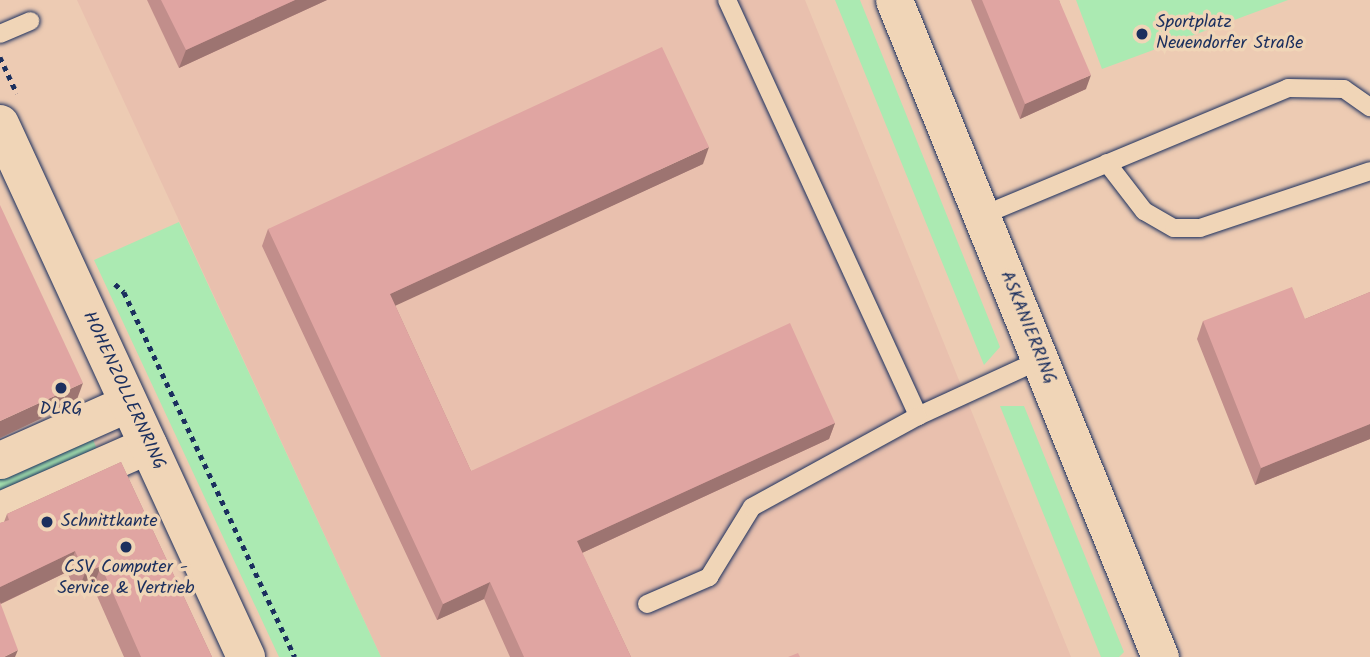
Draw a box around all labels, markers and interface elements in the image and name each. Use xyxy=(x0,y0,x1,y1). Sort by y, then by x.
place label: Sportplatz Neuendorfer Straße xyxy=(1156,13,1303,56)
marker: Sportplatz Neuendorfer Straße xyxy=(1134,26,1150,42)
street label: ASKANIERRING xyxy=(994,268,1060,388)
street label: HOHENZOLLERNRING xyxy=(77,308,169,474)
marker: DLRG xyxy=(53,380,69,396)
place label: DLRG xyxy=(40,399,82,421)
place label: Schnittkante xyxy=(61,511,158,533)
marker: Schnittkante xyxy=(39,514,55,530)
marker: CSV Computer - Service & Vertrieb xyxy=(118,539,134,555)
place label: CSV Computer - Service & Vertrieb xyxy=(57,558,195,600)

